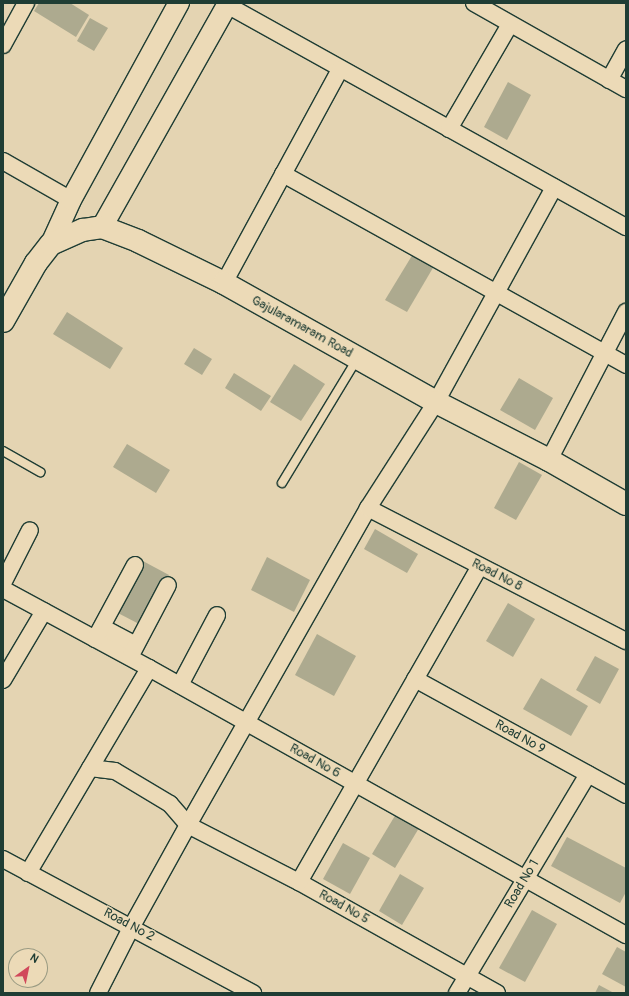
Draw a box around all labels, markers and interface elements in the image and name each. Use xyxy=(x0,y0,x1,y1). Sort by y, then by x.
street label: Gajularamaram Road xyxy=(249,293,355,361)
street label: Road No 8 xyxy=(469,556,525,594)
street label: Road No 9 xyxy=(492,717,548,757)
street label: Road No 6 xyxy=(287,741,343,781)
street label: Road No 1 xyxy=(502,857,542,911)
street label: Road No 5 xyxy=(316,887,372,927)
street label: Road No 2 xyxy=(101,905,157,945)
north arrow xyxy=(8,948,48,988)
text: N xyxy=(28,951,41,966)

